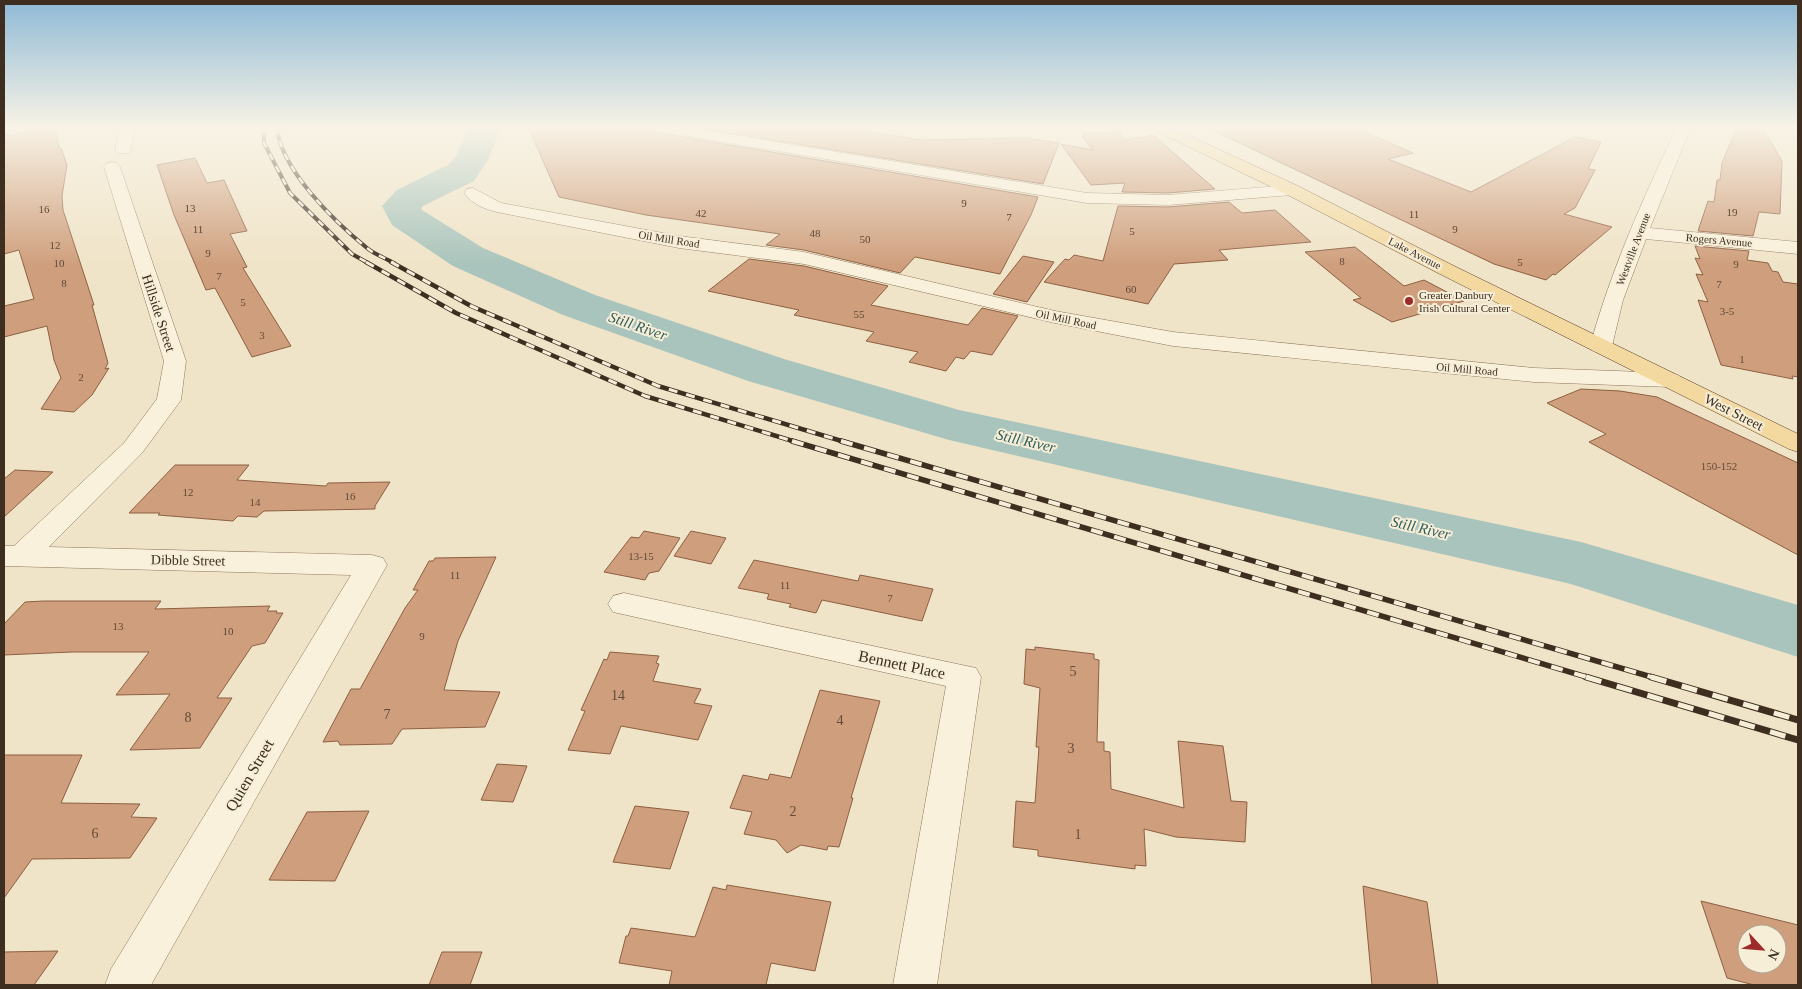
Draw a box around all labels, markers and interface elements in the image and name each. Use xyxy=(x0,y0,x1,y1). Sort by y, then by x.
house number: 9 xyxy=(961,197,967,209)
house number: 13 xyxy=(185,202,196,214)
house number: 16 xyxy=(39,203,50,215)
house number: 19 xyxy=(1727,206,1738,218)
house number: 42 xyxy=(696,207,707,219)
house number: 11 xyxy=(1409,208,1419,220)
house number: 7 xyxy=(1006,211,1012,223)
street label: Westville Avenue xyxy=(1614,211,1652,287)
house number: 11 xyxy=(193,223,203,235)
house number: 9 xyxy=(1452,223,1458,235)
house number: 5 xyxy=(1129,225,1135,237)
house number: 48 xyxy=(810,227,821,239)
street label: Oil Mill Road xyxy=(638,228,701,250)
street label: Rogers Avenue xyxy=(1685,231,1753,249)
house number: 50 xyxy=(860,233,871,245)
street label: Lake Avenue xyxy=(1387,235,1443,271)
house number: 12 xyxy=(50,239,61,251)
house number: 9 xyxy=(205,247,211,259)
house number: 8 xyxy=(1339,255,1345,267)
house number: 5 xyxy=(1517,256,1523,268)
house number: 10 xyxy=(54,257,65,269)
house number: 9 xyxy=(1733,258,1739,270)
house number: 7 xyxy=(216,270,222,282)
street label: Hillside Street xyxy=(139,273,178,354)
house number: 8 xyxy=(61,277,67,289)
house number: 7 xyxy=(1716,278,1722,290)
house number: 60 xyxy=(1126,283,1137,295)
place label: Greater Danbury Irish Cultural Center xyxy=(1419,289,1510,314)
marker: Greater Danbury Irish Cultural Center xyxy=(1403,295,1415,307)
house number: 5 xyxy=(240,296,246,308)
house number: 3-5 xyxy=(1720,305,1735,317)
street label: Oil Mill Road xyxy=(1035,307,1098,331)
house number: 55 xyxy=(854,308,865,320)
water label: Still River xyxy=(607,309,669,343)
house number: 3 xyxy=(259,329,265,341)
house number: 1 xyxy=(1739,353,1745,365)
street label: Oil Mill Road xyxy=(1436,360,1499,378)
house number: 2 xyxy=(78,371,84,383)
street label: West Street xyxy=(1702,391,1766,434)
water label: Still River xyxy=(995,426,1057,456)
house number: 150-152 xyxy=(1701,460,1737,472)
house number: 12 xyxy=(183,486,194,498)
house number: 16 xyxy=(345,490,356,502)
house number: 14 xyxy=(250,496,261,508)
water label: Still River xyxy=(1390,513,1452,543)
house number: 13-15 xyxy=(628,550,654,562)
street label: Dibble Street xyxy=(151,552,225,569)
house number: 11 xyxy=(450,569,460,581)
house number: 11 xyxy=(780,579,790,591)
house number: 7 xyxy=(887,592,893,604)
house number: 13 xyxy=(113,620,124,632)
house number: 10 xyxy=(223,625,234,637)
house number: 9 xyxy=(419,630,425,642)
street label: Bennett Place xyxy=(857,647,947,682)
house number: 5 xyxy=(1070,664,1077,679)
house number: 14 xyxy=(611,688,625,703)
house number: 7 xyxy=(384,707,391,722)
house number: 8 xyxy=(185,710,192,725)
house number: 4 xyxy=(837,713,844,728)
street label: Quien Street xyxy=(222,736,277,814)
house number: 3 xyxy=(1068,741,1075,756)
house number: 2 xyxy=(790,804,797,819)
house number: 6 xyxy=(92,826,99,841)
house number: 1 xyxy=(1075,827,1082,842)
north arrow xyxy=(1737,924,1787,974)
text: N xyxy=(1764,947,1782,962)

